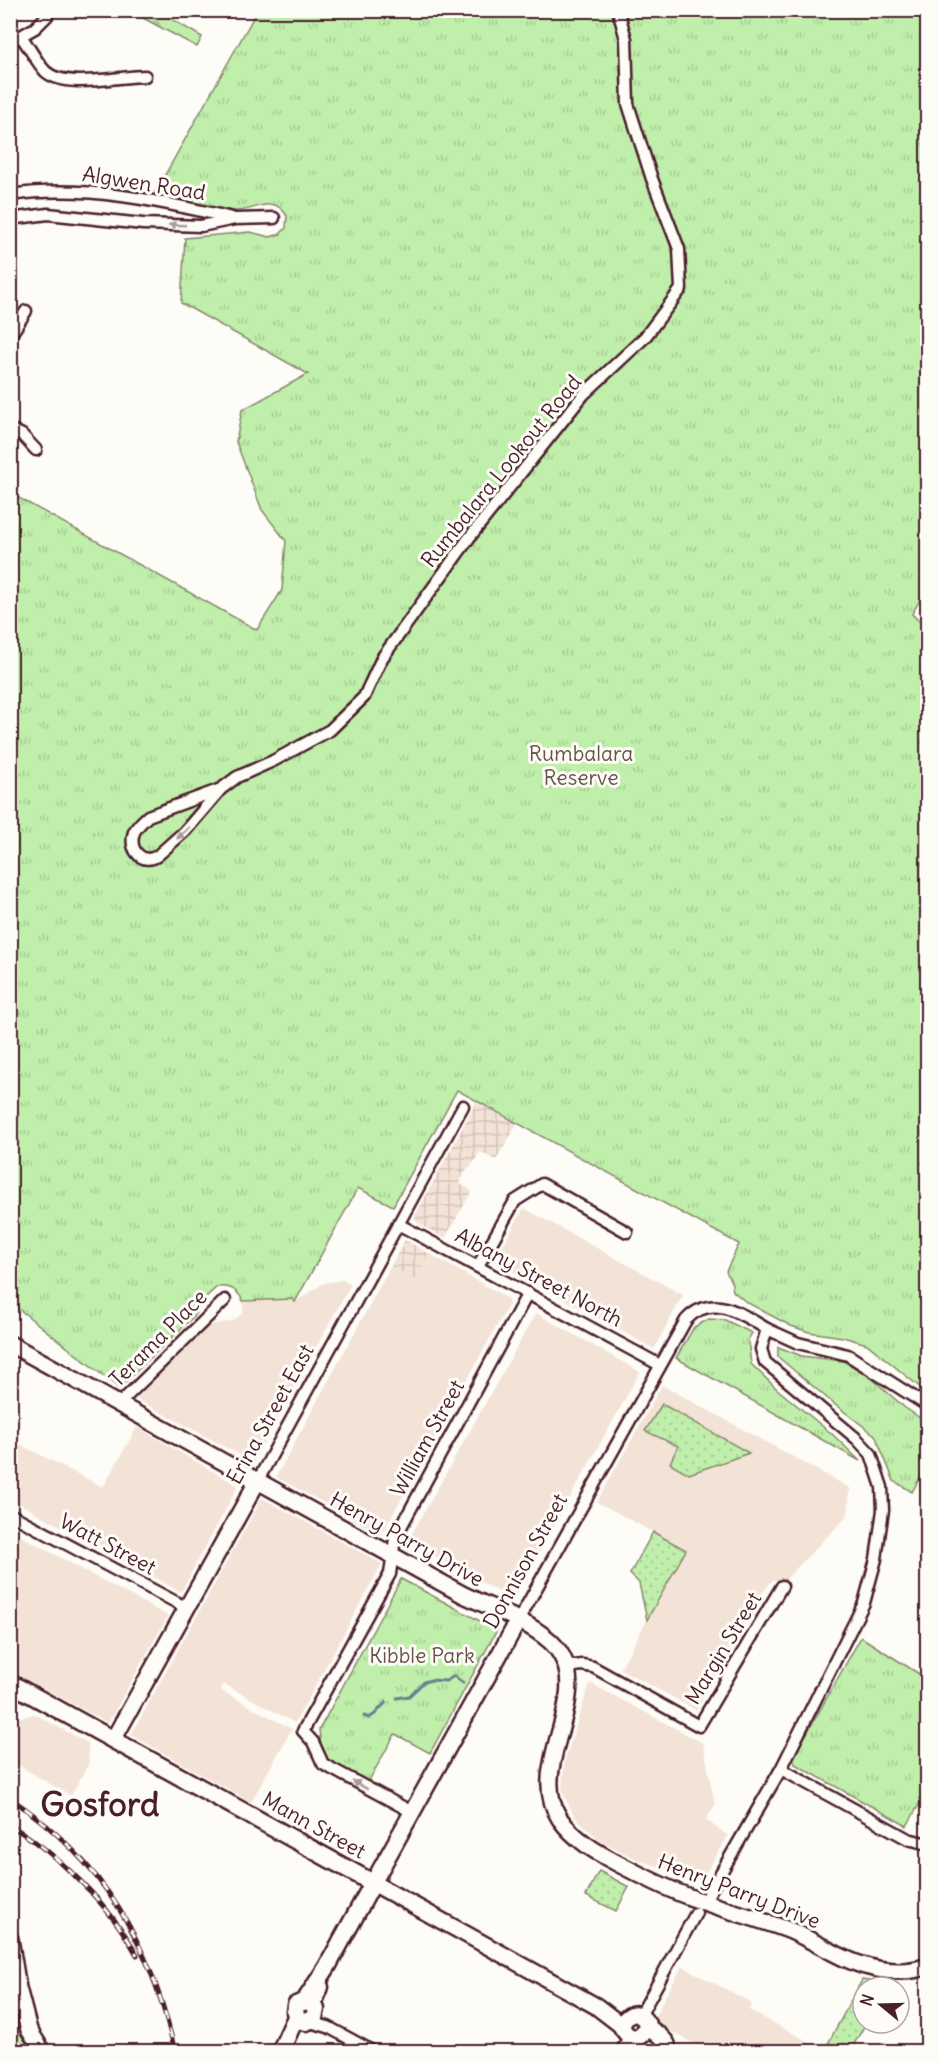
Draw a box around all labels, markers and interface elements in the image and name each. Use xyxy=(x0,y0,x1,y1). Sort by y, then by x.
street label: Algwen Road xyxy=(81,160,207,206)
one-way arrow xyxy=(168,220,187,230)
street label: Rumbalara Lookout Road xyxy=(415,369,587,573)
park label: Rumbalara Reserve xyxy=(529,740,633,791)
one-way arrow xyxy=(176,825,190,839)
street label: Albany Street North xyxy=(451,1221,627,1333)
street label: Terama Place xyxy=(103,1283,213,1393)
street label: Erina Street East xyxy=(220,1339,320,1489)
street label: William Street xyxy=(384,1375,470,1501)
street label: Henry Parry Drive xyxy=(325,1486,489,1592)
street label: Donnison Street xyxy=(477,1489,573,1633)
street label: Watt Street xyxy=(55,1507,161,1581)
street label: Margin Street xyxy=(679,1587,767,1709)
park label: Kibble Park xyxy=(369,1642,475,1669)
one-way arrow xyxy=(352,1780,369,1790)
district label: Gosford xyxy=(41,1783,159,1825)
street label: Mann Street xyxy=(257,1785,371,1865)
street label: Henry Parry Drive xyxy=(654,1848,824,1934)
north arrow xyxy=(851,1975,911,2035)
text: N xyxy=(856,1992,878,2009)

